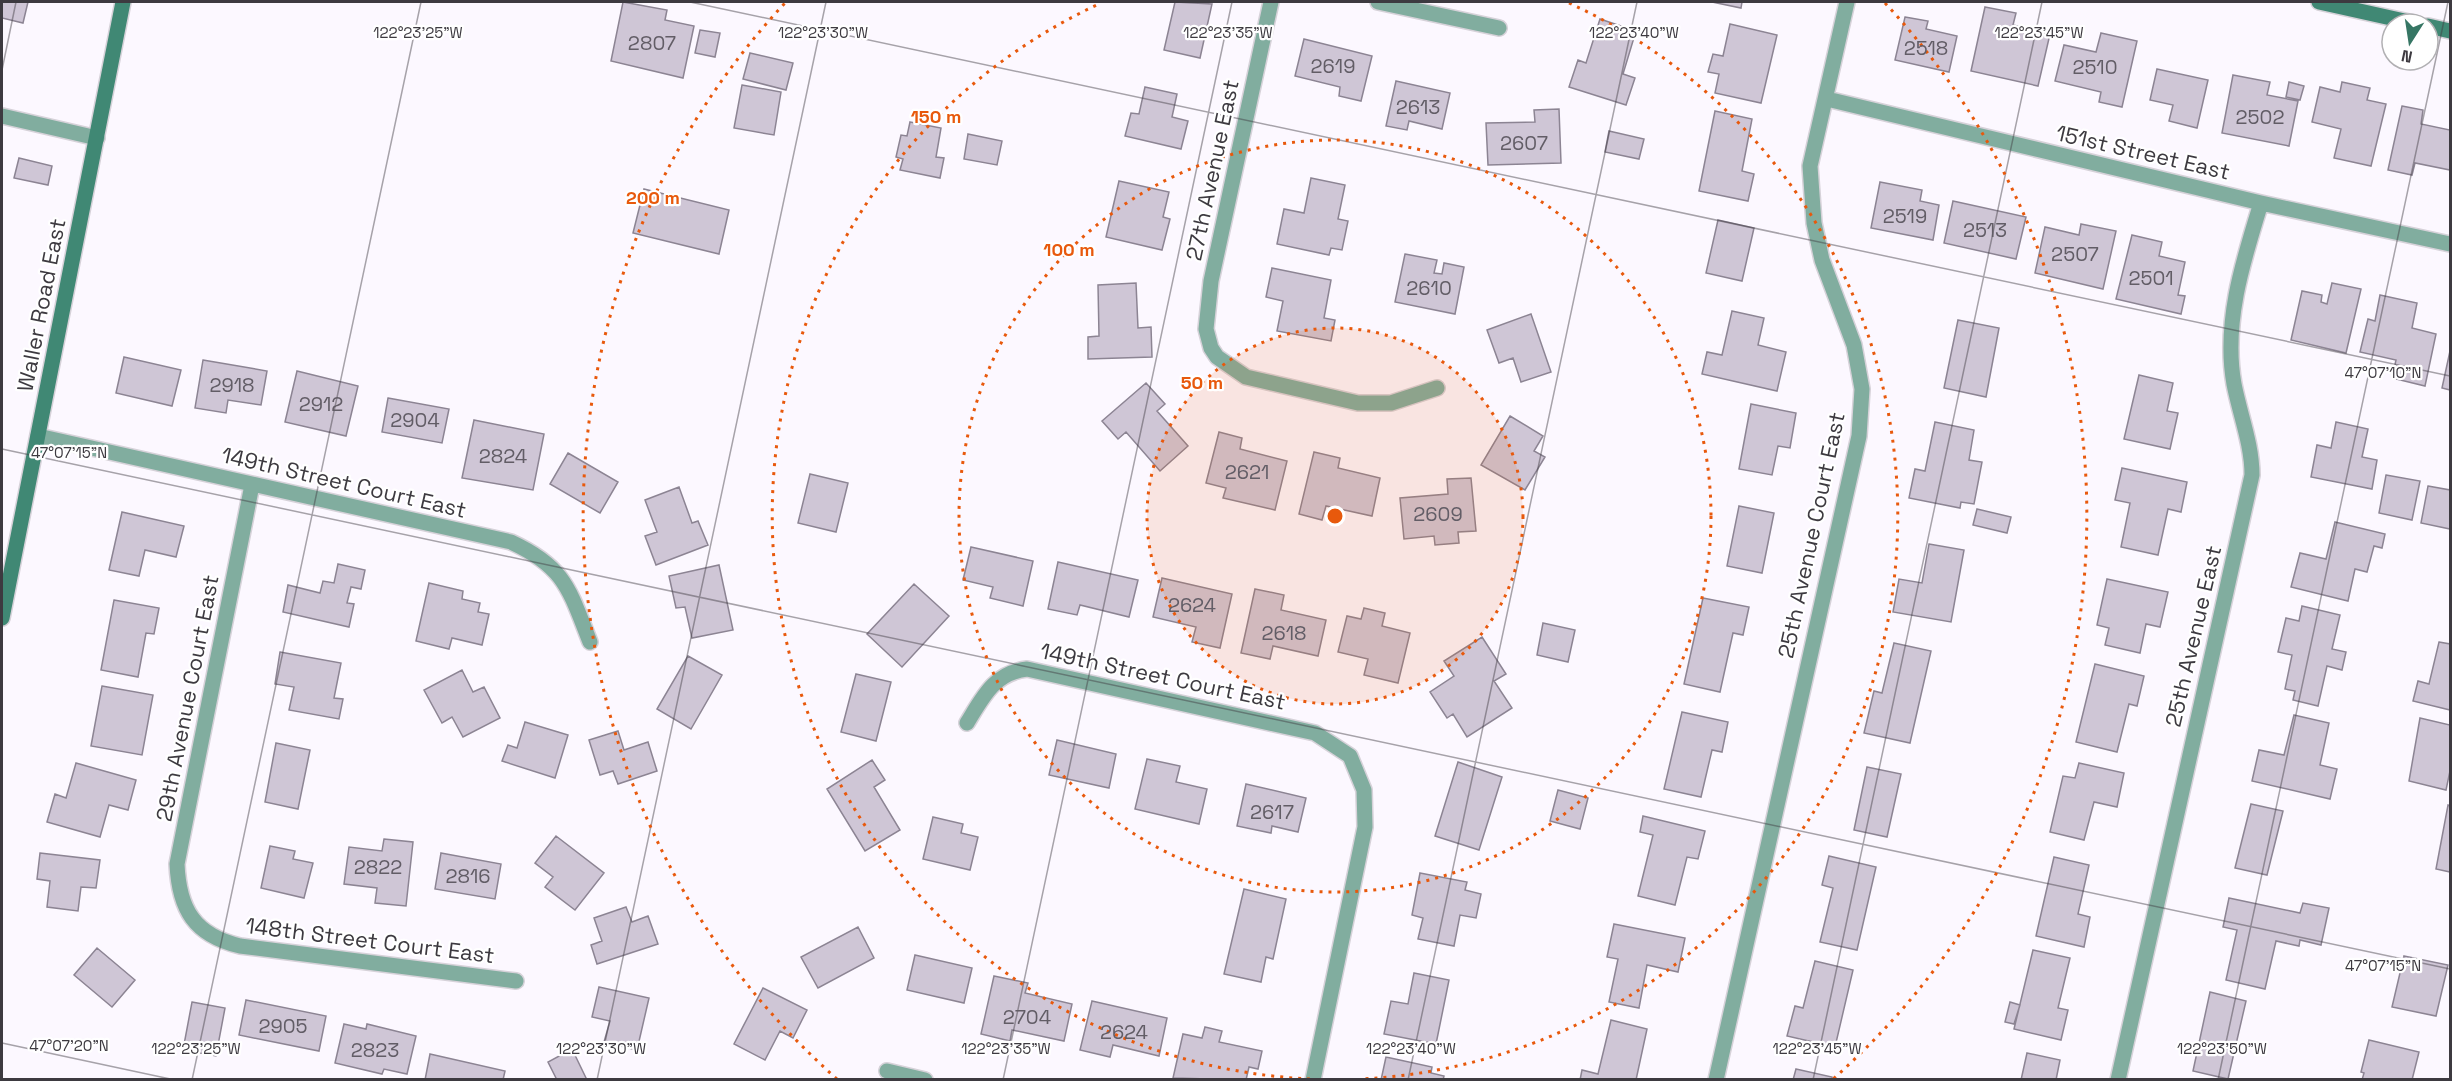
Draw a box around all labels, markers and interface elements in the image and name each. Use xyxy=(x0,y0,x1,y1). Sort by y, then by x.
north arrow xyxy=(2380,12,2440,72)
text: 122°23'25"W xyxy=(373,23,463,42)
text: 122°23'30"W xyxy=(778,23,868,42)
text: 122°23'35"W xyxy=(1183,23,1273,42)
text: 122°23'40"W xyxy=(1589,23,1679,42)
text: 122°23'45"W xyxy=(1994,23,2084,42)
house number: 2807 xyxy=(628,30,676,56)
house number: 2518 xyxy=(1904,35,1948,61)
text: N xyxy=(2400,45,2414,68)
house number: 2619 xyxy=(1311,53,1355,79)
house number: 2510 xyxy=(2073,54,2117,80)
street label: 27th Avenue East xyxy=(1179,77,1245,263)
house number: 2613 xyxy=(1396,94,1440,120)
house number: 2502 xyxy=(2236,104,2284,130)
text: 150 m xyxy=(911,105,961,128)
street label: 151st Street East xyxy=(2053,118,2233,186)
house number: 2607 xyxy=(1500,130,1548,156)
text: 200 m xyxy=(626,186,680,209)
house number: 2519 xyxy=(1883,203,1927,229)
street label: Waller Road East xyxy=(11,216,71,394)
house number: 2513 xyxy=(1963,217,2007,243)
text: 100 m xyxy=(1043,238,1095,261)
house number: 2507 xyxy=(2051,241,2099,267)
house number: 2501 xyxy=(2128,265,2174,291)
house number: 2610 xyxy=(1406,275,1452,301)
text: 47°07'10"N xyxy=(2345,363,2421,382)
text: 50 m xyxy=(1181,371,1223,394)
house number: 2918 xyxy=(209,372,255,398)
house number: 2912 xyxy=(299,391,343,417)
house number: 2904 xyxy=(390,407,440,433)
street label: 25th Avenue Court East xyxy=(1771,410,1851,660)
street label: 149th Street Court East xyxy=(219,440,469,524)
text: 47°07'15"N xyxy=(31,443,107,462)
house number: 2824 xyxy=(479,443,527,469)
house number: 2621 xyxy=(1225,459,1269,485)
house number: 2609 xyxy=(1413,501,1463,527)
centre of rings xyxy=(1325,506,1345,526)
street label: 25th Avenue East xyxy=(2159,543,2227,729)
street label: 29th Avenue Court East xyxy=(149,572,225,824)
house number: 2624 xyxy=(1168,592,1216,618)
house number: 2618 xyxy=(1261,620,1307,646)
street label: 149th Street Court East xyxy=(1038,636,1288,716)
house number: 2617 xyxy=(1250,799,1294,825)
house number: 2822 xyxy=(354,854,402,880)
house number: 2816 xyxy=(445,863,491,889)
street label: 148th Street Court East xyxy=(244,911,496,969)
text: 47°07'15"N xyxy=(2345,956,2421,975)
house number: 2704 xyxy=(1003,1004,1051,1030)
house number: 2905 xyxy=(258,1013,308,1039)
house number: 2624 xyxy=(1100,1019,1148,1045)
text: 47°07'20"N xyxy=(29,1036,109,1055)
house number: 2823 xyxy=(351,1037,399,1063)
text: 122°23'25"W xyxy=(151,1039,241,1058)
text: 122°23'30"W xyxy=(556,1039,646,1058)
text: 122°23'35"W xyxy=(961,1039,1051,1058)
text: 122°23'40"W xyxy=(1366,1039,1456,1058)
text: 122°23'45"W xyxy=(1772,1039,1862,1058)
text: 122°23'50"W xyxy=(2177,1039,2267,1058)

